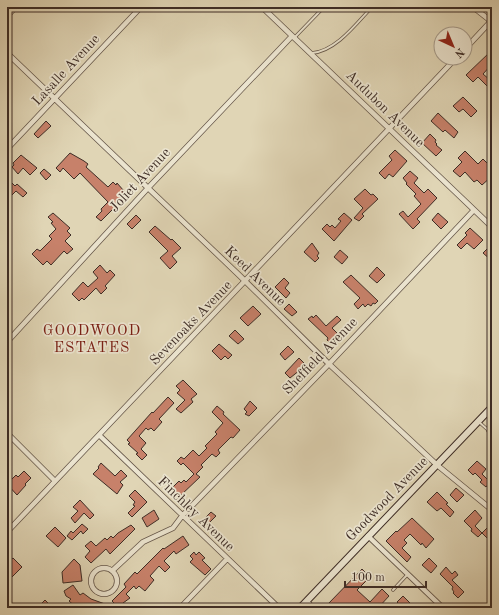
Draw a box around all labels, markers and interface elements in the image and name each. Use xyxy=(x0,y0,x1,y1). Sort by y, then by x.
north arrow xyxy=(433,26,473,66)
street label: Lasalle Avenue xyxy=(30,32,102,108)
text: N xyxy=(452,45,466,59)
street label: Audubon Avenue xyxy=(343,68,427,150)
street label: Joliet Avenue xyxy=(107,145,173,215)
street label: Keed Avenue xyxy=(222,243,288,309)
street label: Sevenoaks Avenue xyxy=(147,278,235,368)
street label: Sheffield Avenue xyxy=(280,315,360,397)
district label: GOODWOOD ESTATES xyxy=(43,324,141,356)
street label: Goodwood Avenue xyxy=(343,454,431,544)
street label: Finchley Avenue xyxy=(155,474,237,554)
scale bar xyxy=(345,563,426,589)
text: 100 m xyxy=(351,572,385,584)

